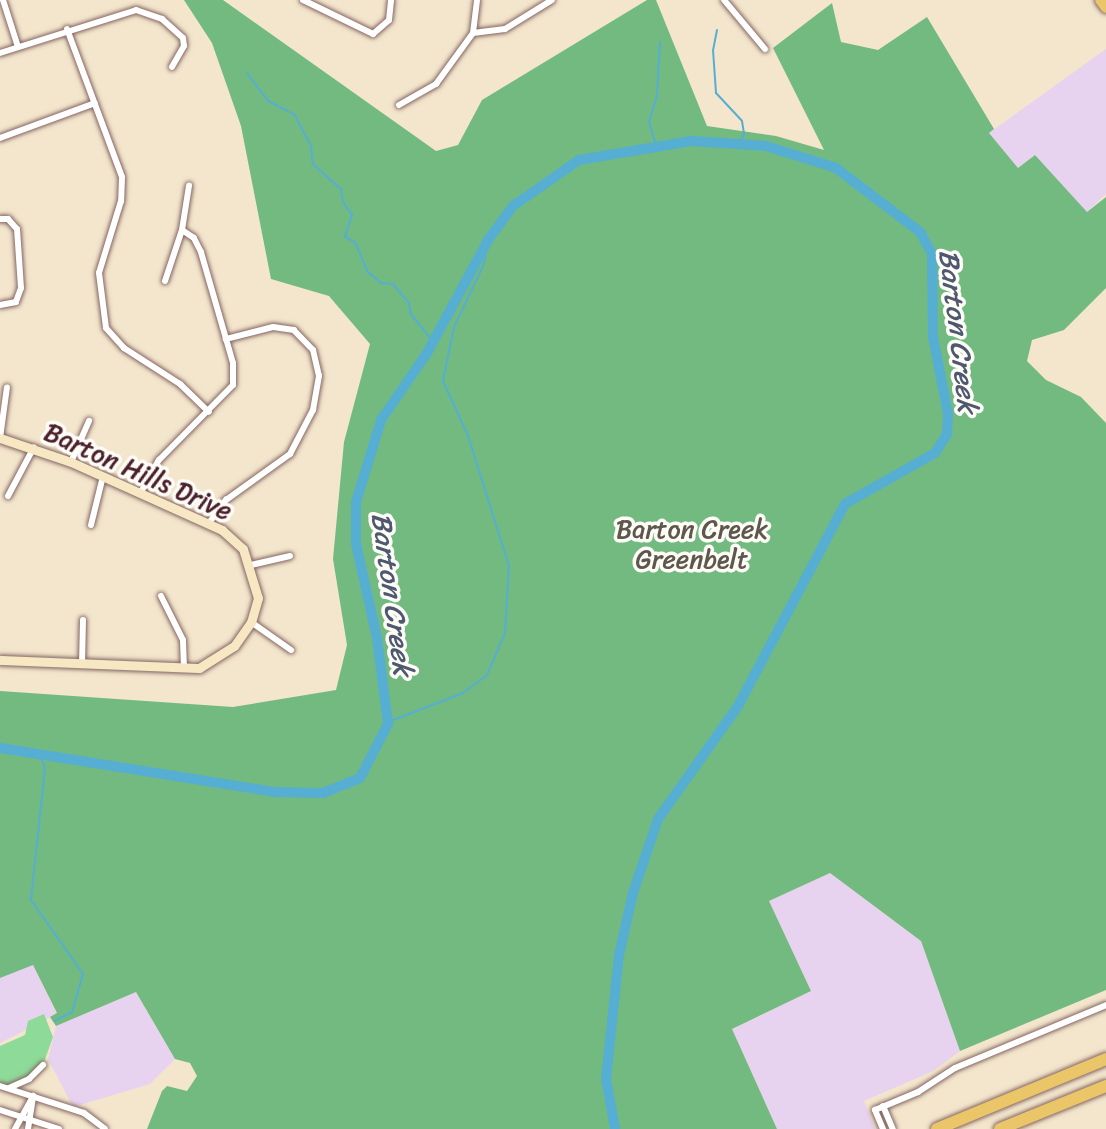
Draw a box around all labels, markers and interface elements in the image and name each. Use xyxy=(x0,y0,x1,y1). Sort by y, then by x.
water label: Barton Creek xyxy=(931,247,985,415)
street label: Barton Hills Drive xyxy=(39,417,237,527)
water label: Barton Creek xyxy=(364,510,420,678)
park label: Barton Creek Greenbelt xyxy=(616,514,768,576)

